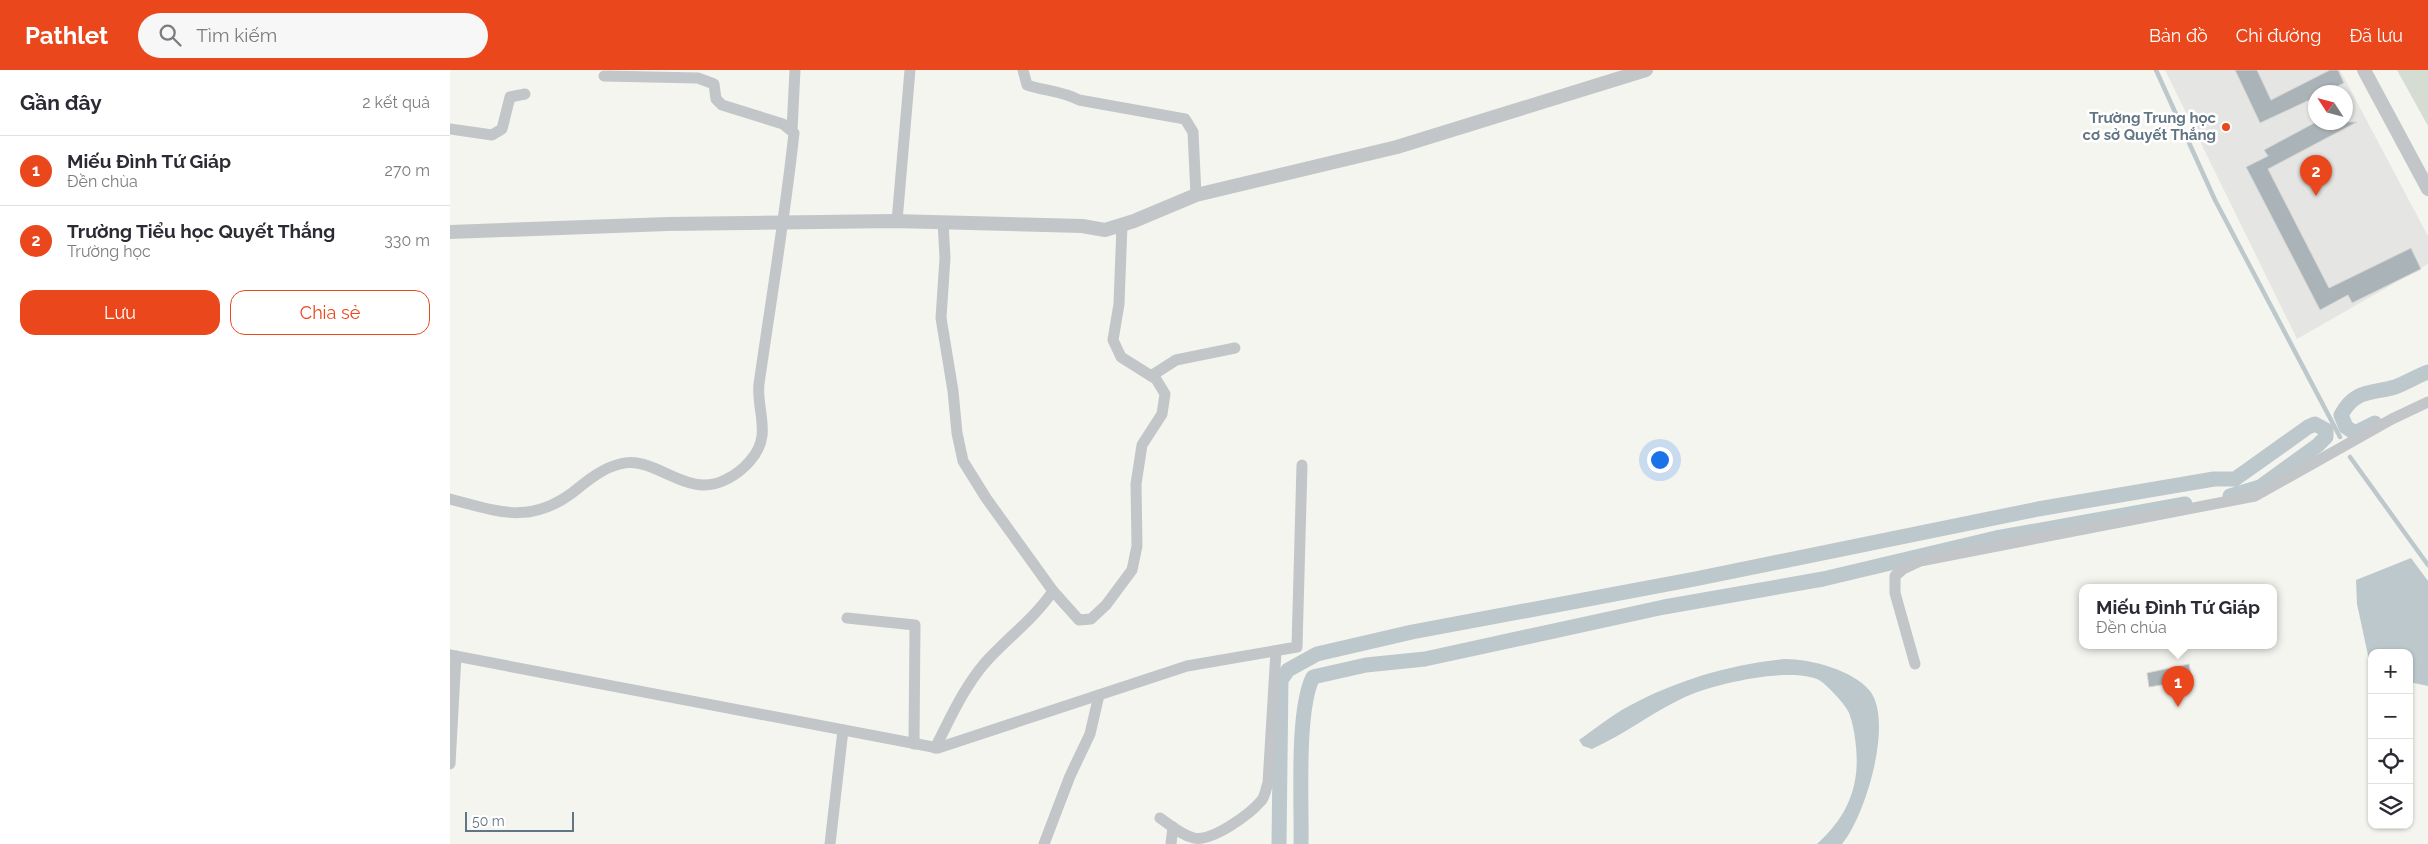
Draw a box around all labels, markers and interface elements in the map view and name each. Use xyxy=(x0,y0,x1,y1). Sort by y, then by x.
search box xyxy=(138,13,488,58)
text: Pathlet xyxy=(25,21,108,50)
icon: search xyxy=(156,21,184,49)
text: Tìm kiếm xyxy=(196,24,277,46)
text: Bản đồ xyxy=(2149,25,2208,46)
text: Chỉ đường xyxy=(2236,25,2321,46)
text: Đã lưu xyxy=(2349,25,2403,46)
north arrow xyxy=(2308,85,2353,130)
text: Gần đây xyxy=(20,90,102,115)
text: 2 kết quả xyxy=(362,93,430,112)
place label: Trường Trung học cơ sở Quyết Thắng xyxy=(2083,109,2217,144)
marker: Trường Trung học cơ sở Quyết Thắng xyxy=(2220,121,2232,133)
text: Miếu Đình Tứ Giáp xyxy=(67,150,231,172)
pin: 2 xyxy=(2300,155,2332,196)
text: 1 xyxy=(32,161,40,180)
text: 270 m xyxy=(385,161,430,180)
text: Đền chùa xyxy=(67,172,138,191)
text: Trường Tiểu học Quyết Thắng xyxy=(67,220,335,242)
text: 2 xyxy=(31,231,41,250)
text: 330 m xyxy=(384,231,430,250)
text: Trường học xyxy=(67,242,151,261)
button: Lưu xyxy=(20,290,220,335)
button: Chia sẻ xyxy=(230,290,430,335)
your location xyxy=(1647,447,1673,473)
popup xyxy=(2079,584,2277,649)
text: Miếu Đình Tứ Giáp xyxy=(2096,596,2260,618)
text: Đền chùa xyxy=(2096,618,2167,637)
map controls xyxy=(2368,649,2413,829)
button: + xyxy=(2368,649,2413,694)
pin: 1 xyxy=(2162,666,2194,707)
button: − xyxy=(2368,694,2413,739)
button: locate xyxy=(2368,739,2413,784)
button: layers xyxy=(2368,784,2413,829)
scale bar xyxy=(465,809,574,832)
text: 50 m xyxy=(472,813,505,829)

